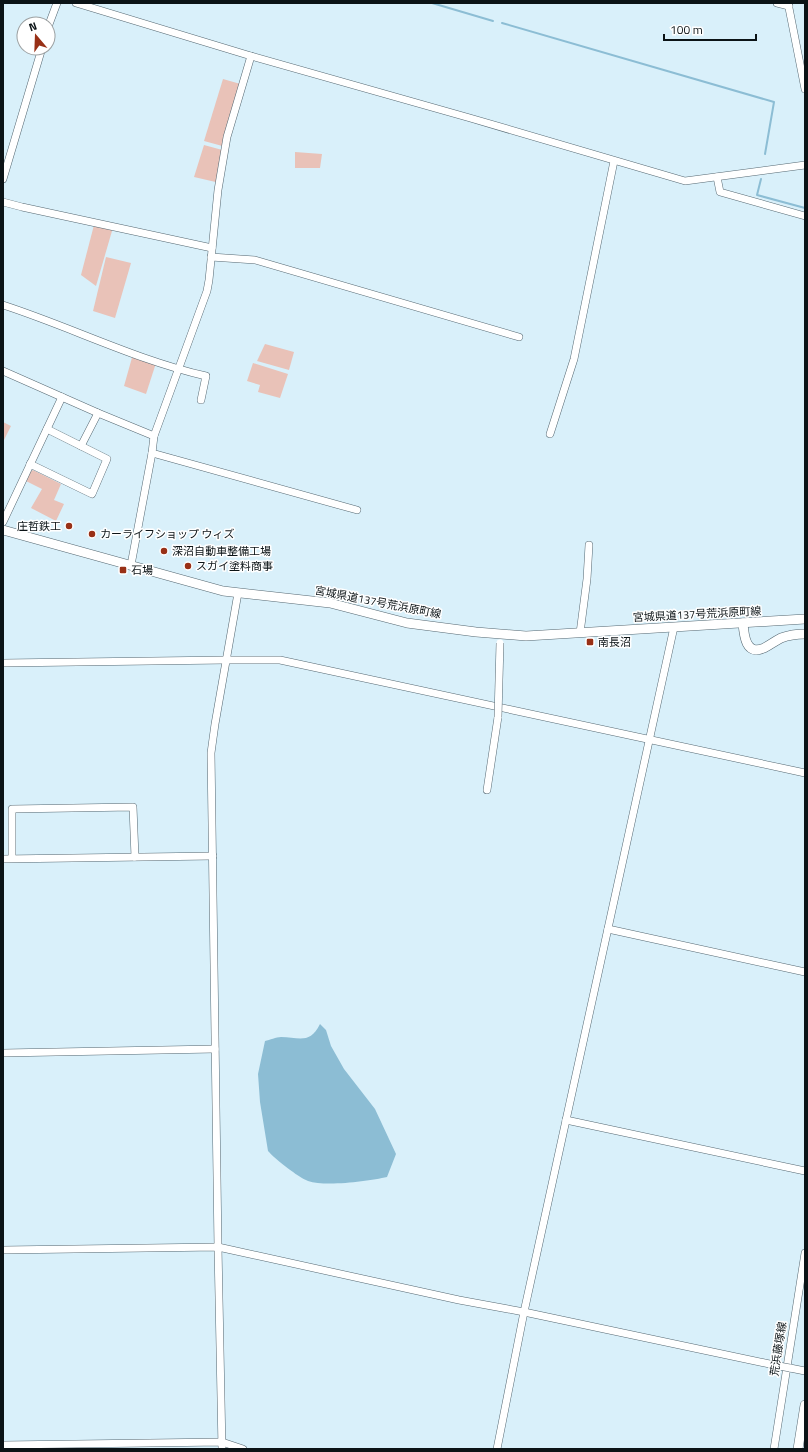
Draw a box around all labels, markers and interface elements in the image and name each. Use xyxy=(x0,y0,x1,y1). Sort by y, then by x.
north arrow xyxy=(16,16,56,56)
scale bar xyxy=(664,16,756,42)
text: N xyxy=(27,18,39,35)
text: 100 m xyxy=(670,20,703,39)
place label: 庄哲鉄工 xyxy=(17,518,61,534)
marker: 庄哲鉄工 xyxy=(64,521,74,531)
place label: カーライフショップ ウィズ xyxy=(100,526,234,542)
marker: カーライフショップ ウィズ xyxy=(87,529,97,539)
place label: 深沼自動車整備工場 xyxy=(172,543,271,559)
marker: 深沼自動車整備工場 xyxy=(159,546,169,556)
place label: スガイ塗料商事 xyxy=(196,558,273,574)
marker: スガイ塗料商事 xyxy=(183,561,193,571)
place label: 石場 xyxy=(131,562,153,578)
marker: 石場 xyxy=(118,565,128,575)
street label: 宮城県道137号荒浜原町線 xyxy=(313,582,443,622)
street label: 宮城県道137号荒浜原町線 xyxy=(632,603,762,625)
place label: 南長沼 xyxy=(598,634,631,650)
marker: 南長沼 xyxy=(585,637,595,647)
street label: 荒浜藤塚線 xyxy=(766,1321,790,1377)

